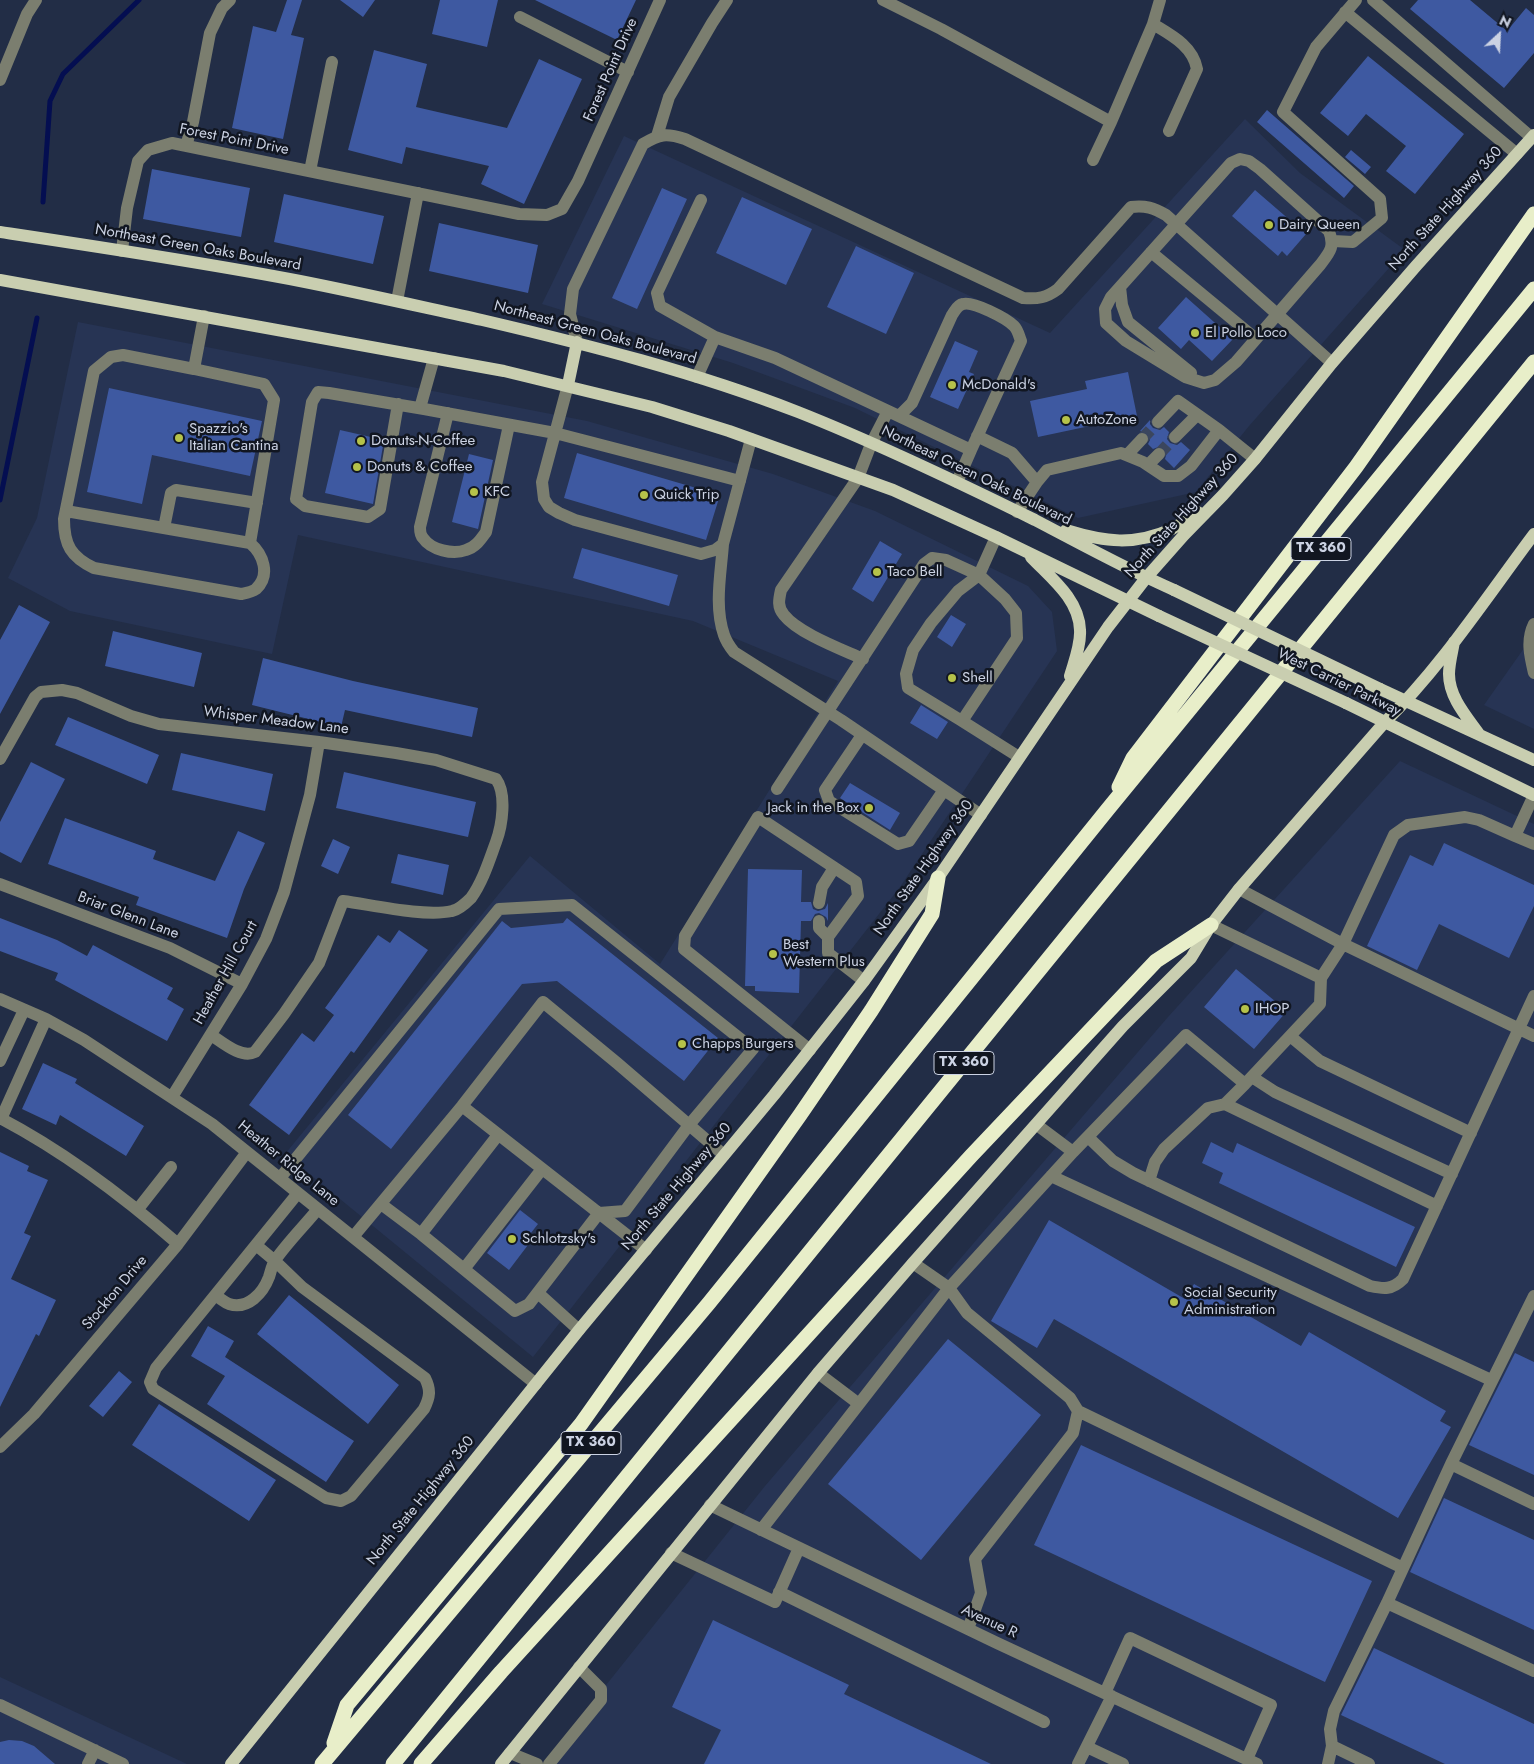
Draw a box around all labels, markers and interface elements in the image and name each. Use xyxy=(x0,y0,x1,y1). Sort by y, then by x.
north arrow xyxy=(1474,10,1524,60)
text: N xyxy=(1496,10,1515,33)
street label: Forest Point Drive xyxy=(580,16,642,124)
street label: Forest Point Drive xyxy=(178,121,290,159)
street label: North State Highway 360 xyxy=(1385,143,1507,275)
place label: Dairy Queen xyxy=(1279,216,1360,234)
marker: Dairy Queen xyxy=(1263,219,1275,231)
street label: Northeast Green Oaks Boulevard xyxy=(94,221,302,275)
street label: Northeast Green Oaks Boulevard xyxy=(492,297,698,369)
place label: El Pollo Loco xyxy=(1205,324,1287,342)
marker: El Pollo Loco xyxy=(1189,327,1201,339)
place label: McDonald's xyxy=(962,376,1036,394)
marker: McDonald's xyxy=(946,379,958,391)
place label: AutoZone xyxy=(1076,411,1137,429)
marker: AutoZone xyxy=(1060,414,1072,426)
place label: Spazzio's Italian Cantina xyxy=(189,420,278,455)
street label: Northeast Green Oaks Boulevard xyxy=(878,422,1074,530)
marker: Spazzio's Italian Cantina xyxy=(173,432,185,444)
place label: Donuts-N-Coffee xyxy=(371,432,475,450)
marker: Donuts-N-Coffee xyxy=(355,435,367,447)
street label: North State Highway 360 xyxy=(1121,450,1243,582)
place label: Donuts & Coffee xyxy=(367,458,472,476)
marker: Donuts & Coffee xyxy=(351,461,363,473)
place label: KFC xyxy=(484,483,510,501)
marker: KFC xyxy=(468,486,480,498)
place label: Quick Trip xyxy=(654,486,719,504)
marker: Quick Trip xyxy=(638,489,650,501)
road number: TX 360 xyxy=(1291,538,1351,560)
place label: Taco Bell xyxy=(887,563,943,581)
marker: Taco Bell xyxy=(871,566,883,578)
street label: West Carrier Parkway xyxy=(1274,645,1404,721)
place label: Shell xyxy=(962,669,993,687)
marker: Shell xyxy=(946,672,958,684)
street label: Whisper Meadow Lane xyxy=(202,703,350,739)
street label: North State Highway 360 xyxy=(870,797,978,939)
place label: Jack in the Box xyxy=(767,799,859,817)
marker: Jack in the Box xyxy=(863,802,875,814)
street label: Briar Glenn Lane xyxy=(75,888,181,944)
street label: Heather Hill Court xyxy=(190,918,262,1028)
place label: Best Western Plus xyxy=(783,936,865,971)
marker: Best Western Plus xyxy=(767,948,779,960)
place label: IHOP xyxy=(1255,1000,1289,1018)
marker: IHOP xyxy=(1239,1003,1251,1015)
place label: Chapps Burgers xyxy=(692,1035,794,1053)
marker: Chapps Burgers xyxy=(676,1038,688,1050)
road number: TX 360 xyxy=(934,1052,994,1074)
street label: Heather Ridge Lane xyxy=(233,1117,343,1211)
street label: North State Highway 360 xyxy=(618,1120,736,1254)
place label: Schlotzsky's xyxy=(522,1230,596,1248)
marker: Schlotzsky's xyxy=(506,1233,518,1245)
street label: Stockton Drive xyxy=(79,1252,151,1334)
place label: Social Security Administration xyxy=(1184,1284,1277,1319)
marker: Social Security Administration xyxy=(1168,1296,1180,1308)
road number: TX 360 xyxy=(561,1432,621,1455)
street label: North State Highway 360 xyxy=(363,1433,479,1569)
street label: Avenue R xyxy=(958,1601,1020,1643)

